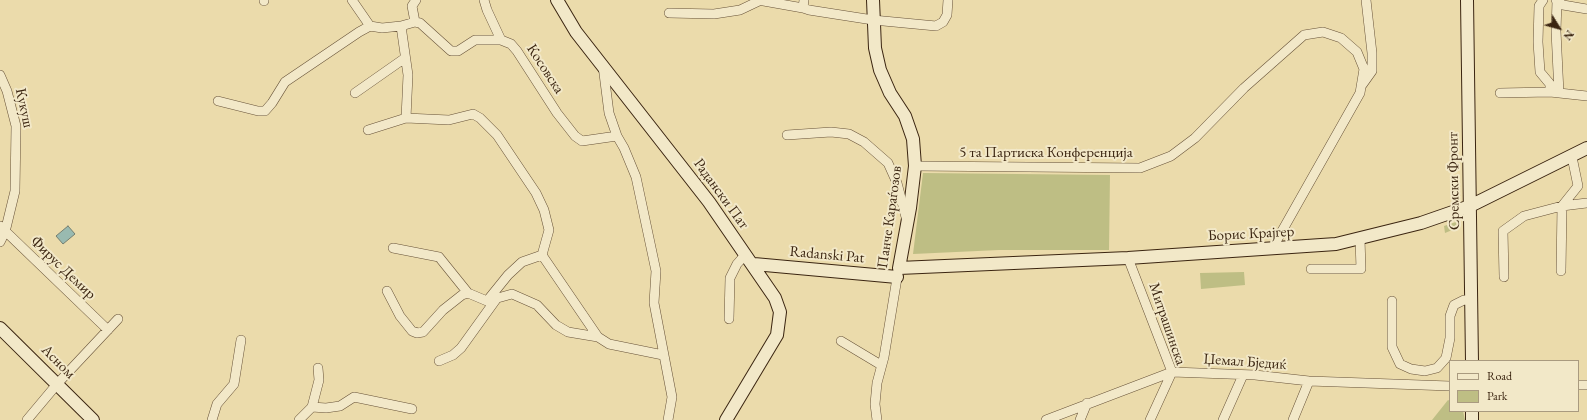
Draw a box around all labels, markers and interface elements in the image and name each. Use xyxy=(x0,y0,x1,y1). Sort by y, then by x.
north arrow xyxy=(1539,8,1579,48)
text: N xyxy=(1560,27,1577,43)
street label: Косовска xyxy=(522,41,568,97)
street label: Кукуш xyxy=(11,87,37,129)
street label: Сремски Фронт xyxy=(1444,132,1464,230)
street label: 5 та Партиска Конференција xyxy=(959,144,1133,162)
street label: Радански Пат xyxy=(689,155,753,233)
street label: Панче Караѓозов xyxy=(874,165,906,269)
street label: Борис Крајгер xyxy=(1207,223,1295,245)
street label: Фирус Демир xyxy=(27,232,99,304)
street label: Radanski Pat xyxy=(789,243,865,267)
street label: Митрашинска xyxy=(1144,280,1190,368)
street label: Асном xyxy=(37,341,79,383)
street label: Џемал Бједиќ xyxy=(1203,350,1287,374)
legend xyxy=(1449,360,1579,412)
text: Road xyxy=(1487,368,1512,384)
text: Park xyxy=(1487,388,1507,404)

